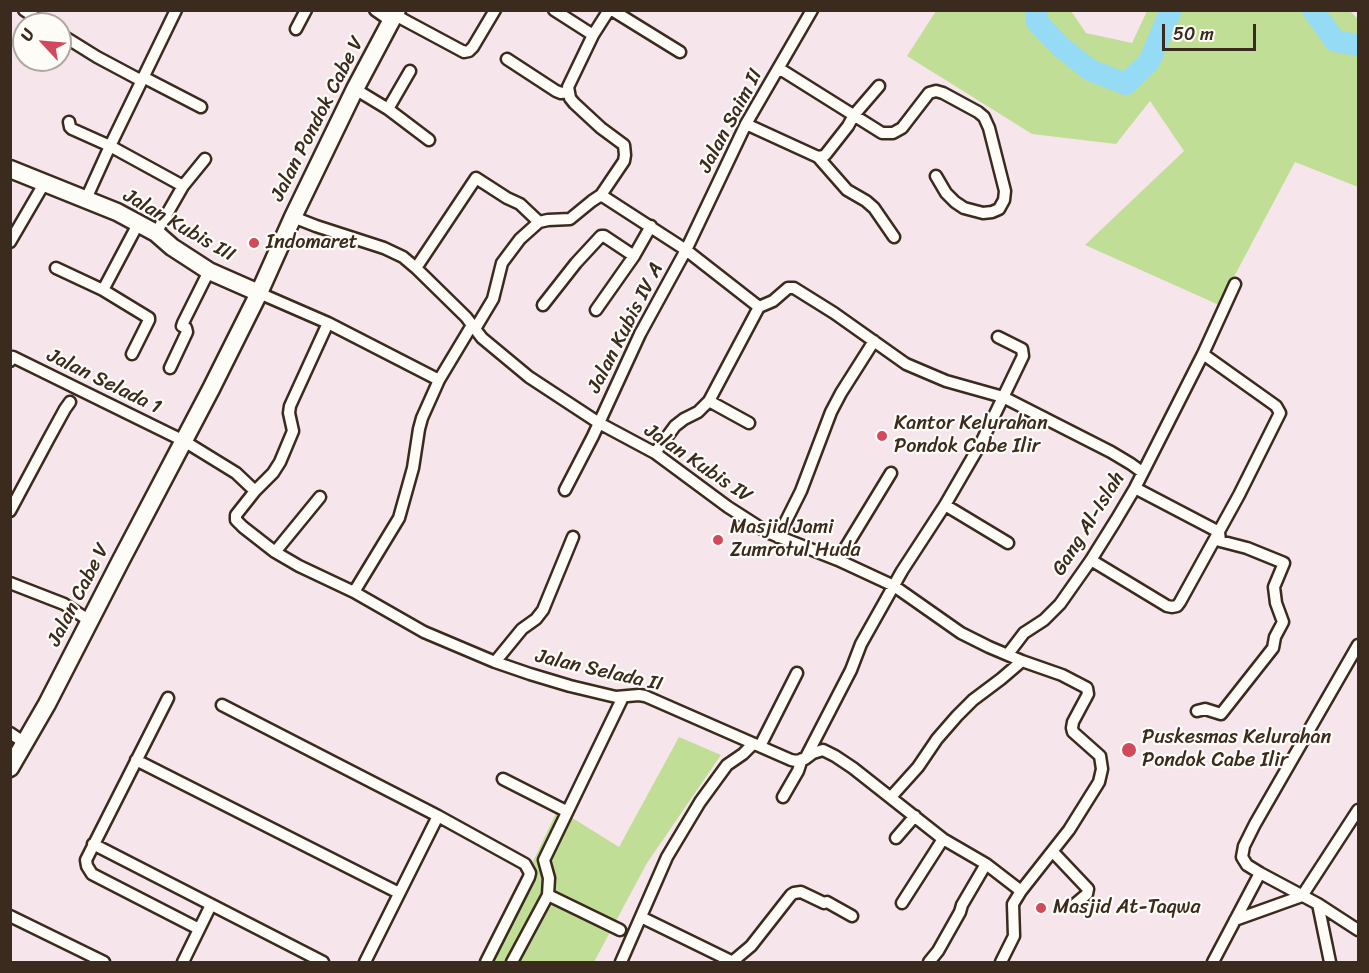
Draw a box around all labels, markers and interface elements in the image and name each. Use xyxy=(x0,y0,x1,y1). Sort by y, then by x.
north arrow xyxy=(12,12,72,72)
scale bar xyxy=(1165,12,1260,50)
text: 50 m xyxy=(1173,18,1214,50)
text: U xyxy=(12,24,43,46)
street label: Jalan Pondok Cabe V xyxy=(266,33,370,205)
street label: Jalan Saim II xyxy=(694,65,768,177)
street label: Jalan Kubis III xyxy=(119,184,239,268)
place label: Indomaret xyxy=(266,231,357,255)
marker: Indomaret xyxy=(247,236,261,250)
street label: Jalan Kubis IV A xyxy=(583,259,669,397)
street label: Jalan Selada 1 xyxy=(43,344,165,420)
place label: Kantor Kelurahan Pondok Cabe Ilir xyxy=(894,412,1048,459)
street label: Jalan Kubis IV xyxy=(640,419,756,509)
marker: Kantor Kelurahan Pondok Cabe Ilir xyxy=(875,429,889,443)
street label: Gang Al-Islah xyxy=(1047,467,1131,581)
place label: Masjid Jami Zumrotul Huda xyxy=(730,516,860,563)
marker: Masjid Jami Zumrotul Huda xyxy=(711,533,725,547)
street label: Jalan Cabe V xyxy=(43,540,115,650)
street label: Jalan Selada II xyxy=(533,645,665,697)
place label: Puskesmas Kelurahan Pondok Cabe Ilir xyxy=(1142,726,1331,773)
marker: Puskesmas Kelurahan Pondok Cabe Ilir xyxy=(1120,741,1138,759)
place label: Masjid At-Taqwa xyxy=(1053,896,1200,920)
marker: Masjid At-Taqwa xyxy=(1034,901,1048,915)

